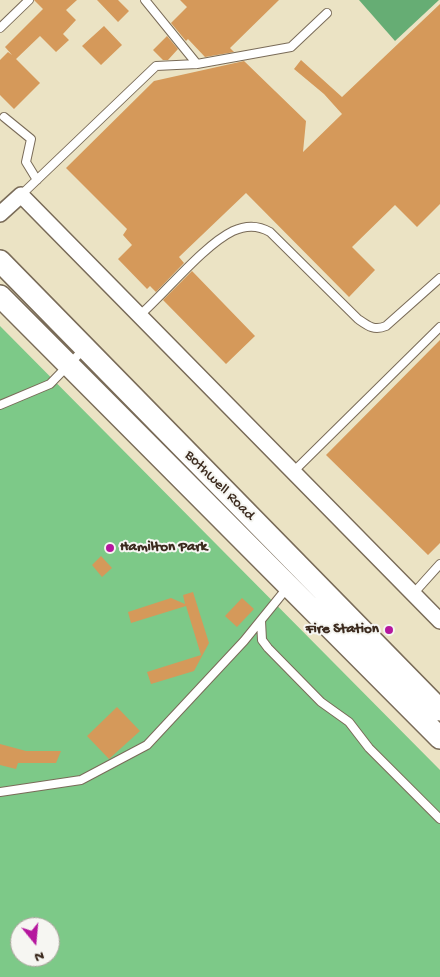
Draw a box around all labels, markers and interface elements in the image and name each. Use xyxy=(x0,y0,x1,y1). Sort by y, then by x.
street label: Bothwell Road xyxy=(180,447,258,525)
place label: Hamilton Park xyxy=(120,539,207,557)
marker: Hamilton Park xyxy=(104,542,116,554)
place label: Fire Station xyxy=(306,621,379,639)
marker: Fire Station xyxy=(383,624,395,636)
north arrow xyxy=(10,917,60,967)
text: N xyxy=(32,946,46,965)

